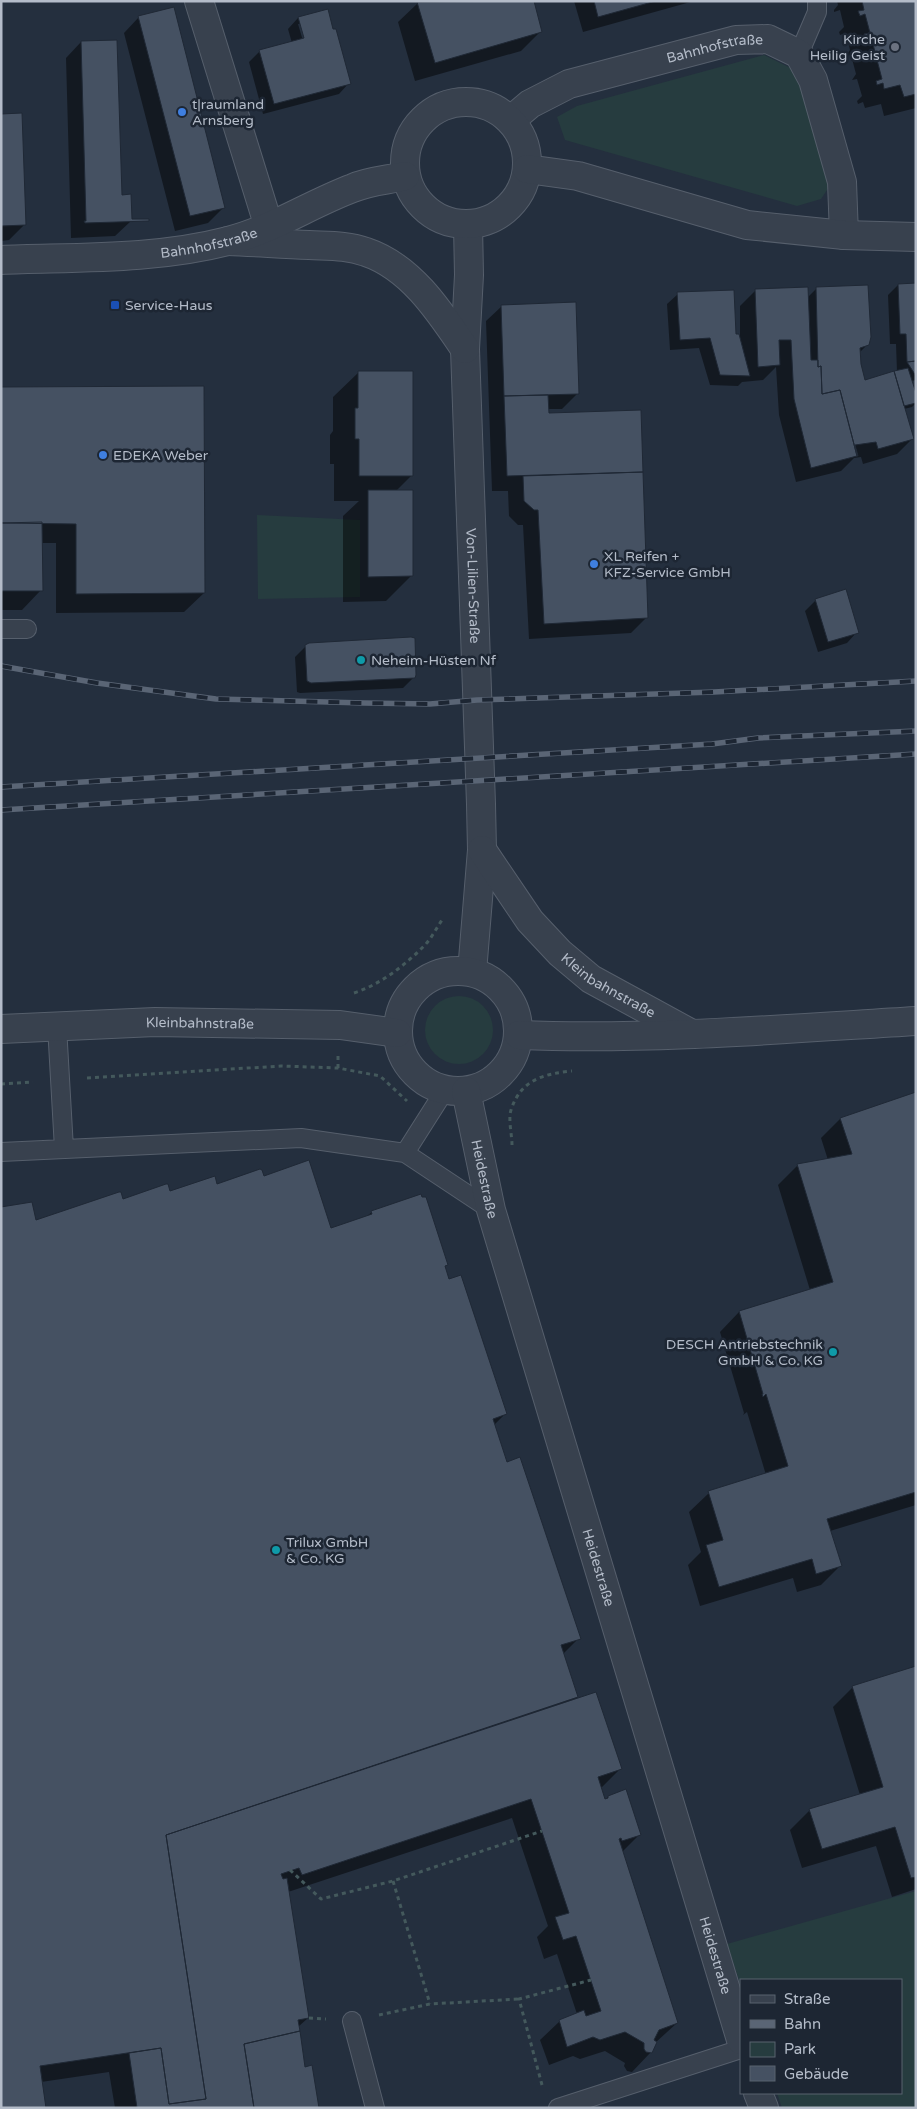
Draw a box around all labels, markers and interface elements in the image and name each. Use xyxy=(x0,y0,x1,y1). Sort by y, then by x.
street label: Bahnhofstraße xyxy=(664,31,763,66)
place label: Kirche Heilig Geist xyxy=(810,31,886,64)
marker: Kirche Heilig Geist xyxy=(889,41,901,53)
place label: t|raumland Arnsberg xyxy=(192,96,264,129)
marker: t|raumland Arnsberg xyxy=(176,106,188,118)
street label: Bahnhofstraße xyxy=(159,224,260,261)
place label: Service-Haus xyxy=(125,297,213,314)
marker: Service-Haus xyxy=(109,299,121,311)
place label: EDEKA Weber xyxy=(113,447,209,464)
marker: EDEKA Weber xyxy=(97,449,109,461)
street label: Von-Lilien-Straße xyxy=(463,528,484,644)
place label: XL Reifen + KFZ-Service GmbH xyxy=(604,548,731,581)
marker: XL Reifen + KFZ-Service GmbH xyxy=(588,558,600,570)
place label: Neheim-Hüsten Nf xyxy=(371,652,497,669)
marker: Neheim-Hüsten Nf xyxy=(355,654,367,666)
street label: Kleinbahnstraße xyxy=(558,949,658,1021)
street label: Kleinbahnstraße xyxy=(145,1014,254,1032)
street label: Heidestraße xyxy=(468,1138,502,1221)
place label: DESCH Antriebstechnik GmbH & Co. KG xyxy=(666,1336,823,1369)
marker: DESCH Antriebstechnik GmbH & Co. KG xyxy=(827,1346,839,1358)
street label: Heidestraße xyxy=(579,1527,618,1609)
place label: Trilux GmbH & Co. KG xyxy=(286,1534,368,1567)
marker: Trilux GmbH & Co. KG xyxy=(270,1544,282,1556)
street label: Heidestraße xyxy=(696,1914,735,1996)
legend xyxy=(740,1979,902,2094)
text: Straße xyxy=(784,1990,830,2008)
text: Bahn xyxy=(784,2015,821,2033)
text: Park xyxy=(784,2040,816,2058)
text: Gebäude xyxy=(784,2065,849,2083)

